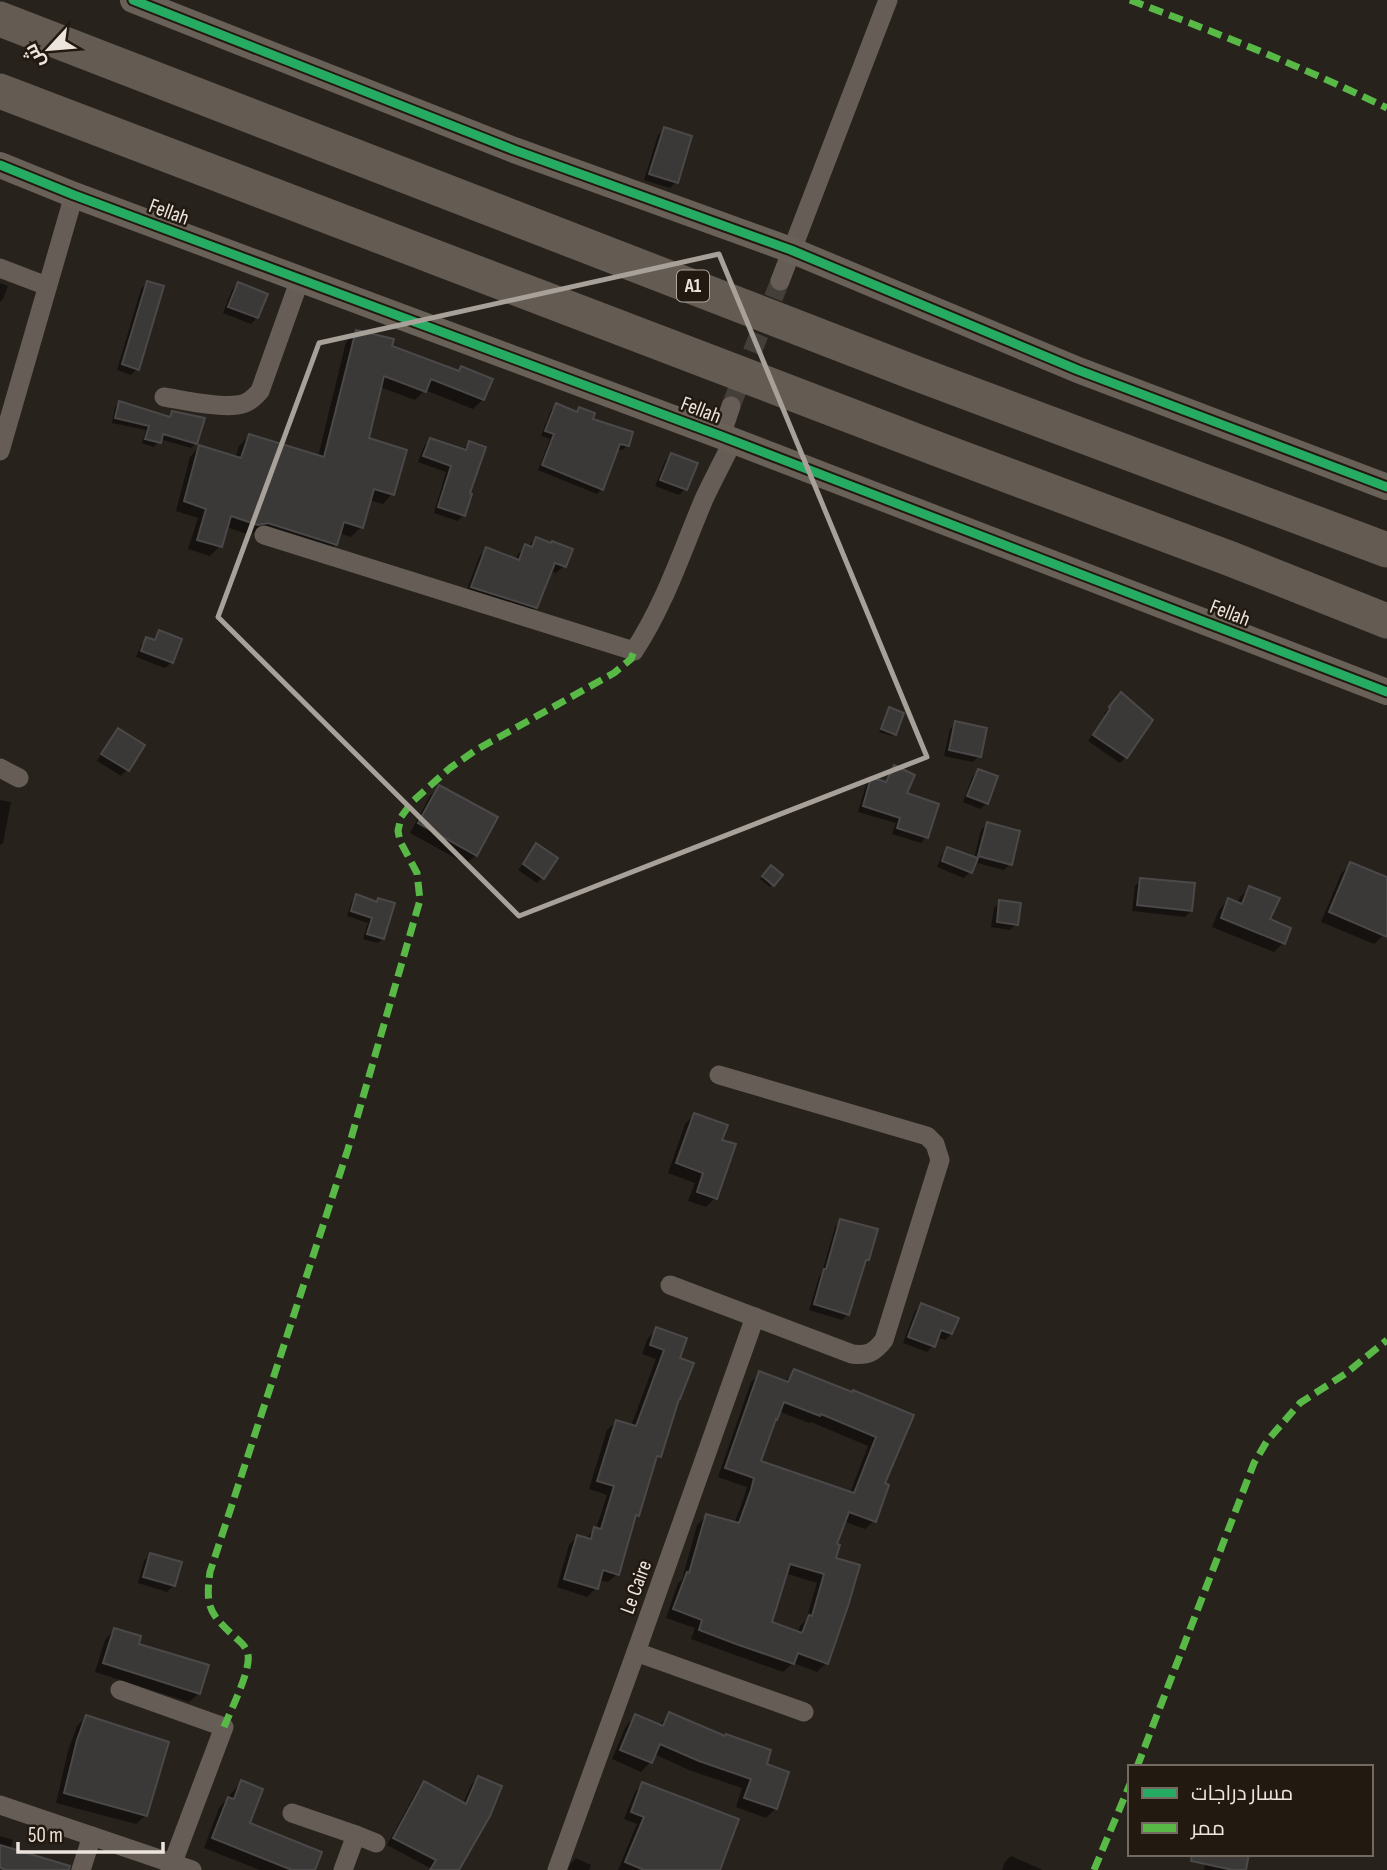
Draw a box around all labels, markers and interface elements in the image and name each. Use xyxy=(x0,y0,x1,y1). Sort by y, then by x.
north arrow xyxy=(14,14,84,84)
text: ش xyxy=(19,40,51,72)
street label: Fellah xyxy=(145,193,193,231)
road number: A1 xyxy=(677,270,709,302)
street label: Fellah xyxy=(677,391,725,429)
street label: Fellah xyxy=(1206,594,1254,632)
street label: Le Caire xyxy=(615,1557,657,1617)
legend xyxy=(1128,1765,1373,1856)
text: مسار دراجات xyxy=(1191,1781,1293,1806)
scale bar xyxy=(18,1811,163,1855)
text: ممر xyxy=(1190,1816,1225,1841)
text: 50 m xyxy=(28,1823,63,1848)

